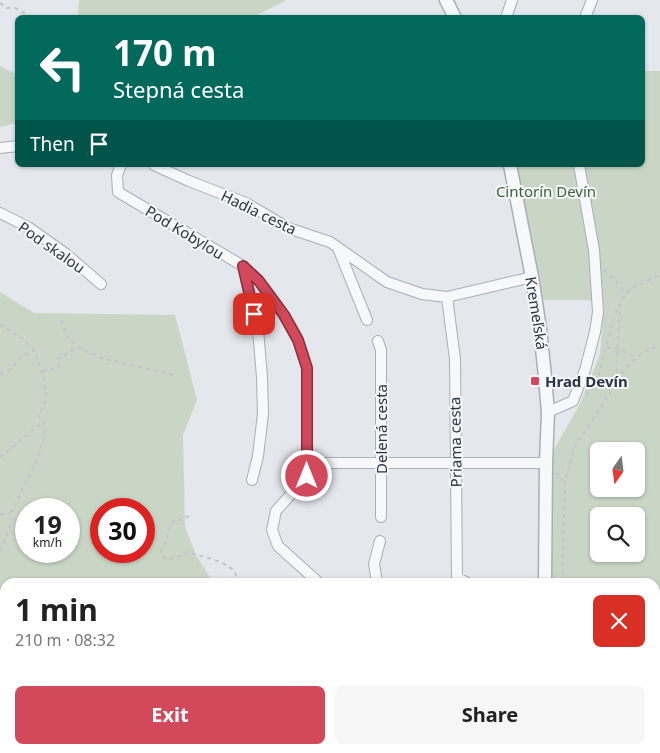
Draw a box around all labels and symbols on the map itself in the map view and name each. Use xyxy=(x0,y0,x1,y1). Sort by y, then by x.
park label: Cintorín Devín xyxy=(496,181,596,201)
street label: Hadia cesta xyxy=(218,185,300,239)
street label: Pod Kobylou xyxy=(142,201,228,263)
street label: Pod skalou xyxy=(15,217,89,277)
street label: Kremeľská xyxy=(521,275,553,351)
pin xyxy=(233,293,275,335)
place label: Hrad Devín xyxy=(545,371,628,391)
marker: Hrad Devín xyxy=(529,375,541,387)
street label: Delená cesta xyxy=(371,384,391,474)
street label: Priama cesta xyxy=(444,397,466,487)
north arrow xyxy=(590,442,645,498)
position arrow xyxy=(280,449,332,501)
speed limit sign: 30 xyxy=(90,498,155,563)

